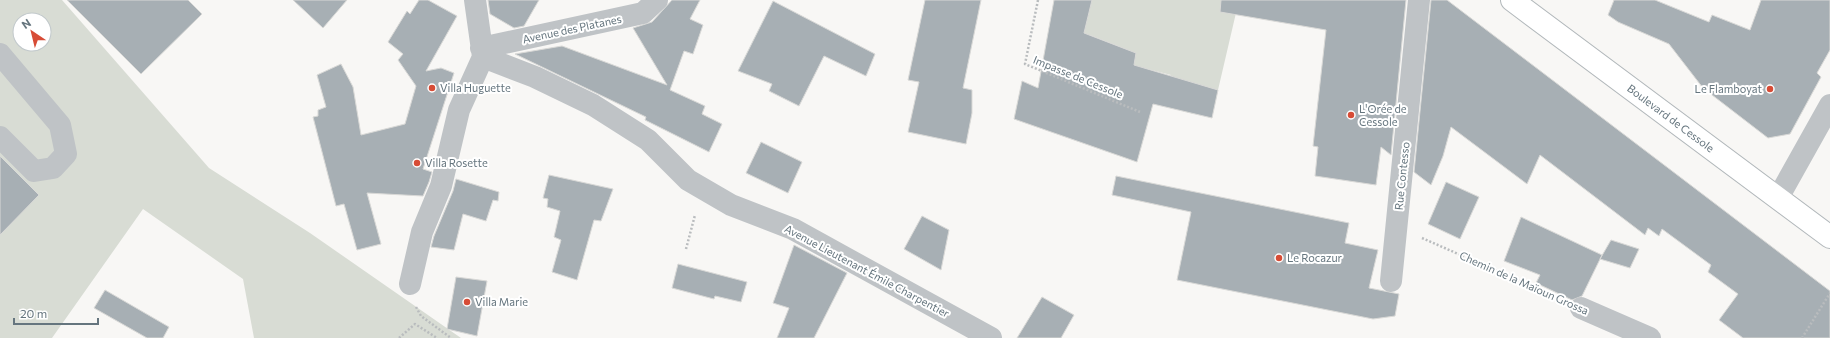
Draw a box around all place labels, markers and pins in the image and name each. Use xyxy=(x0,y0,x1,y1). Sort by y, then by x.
place label: Villa Huguette xyxy=(440,81,511,94)
place label: Le Flamboyat xyxy=(1695,82,1762,95)
marker: Villa Huguette xyxy=(427,83,437,93)
marker: Le Flamboyat xyxy=(1765,84,1775,94)
place label: L'Orée de Cessole xyxy=(1359,102,1407,128)
marker: L'Orée de Cessole xyxy=(1346,110,1356,120)
place label: Villa Rosette xyxy=(425,156,488,169)
marker: Villa Rosette xyxy=(412,158,422,168)
place label: Le Rocazur xyxy=(1287,251,1343,264)
marker: Le Rocazur xyxy=(1274,253,1284,263)
place label: Villa Marie xyxy=(475,295,528,308)
marker: Villa Marie xyxy=(462,297,472,307)

